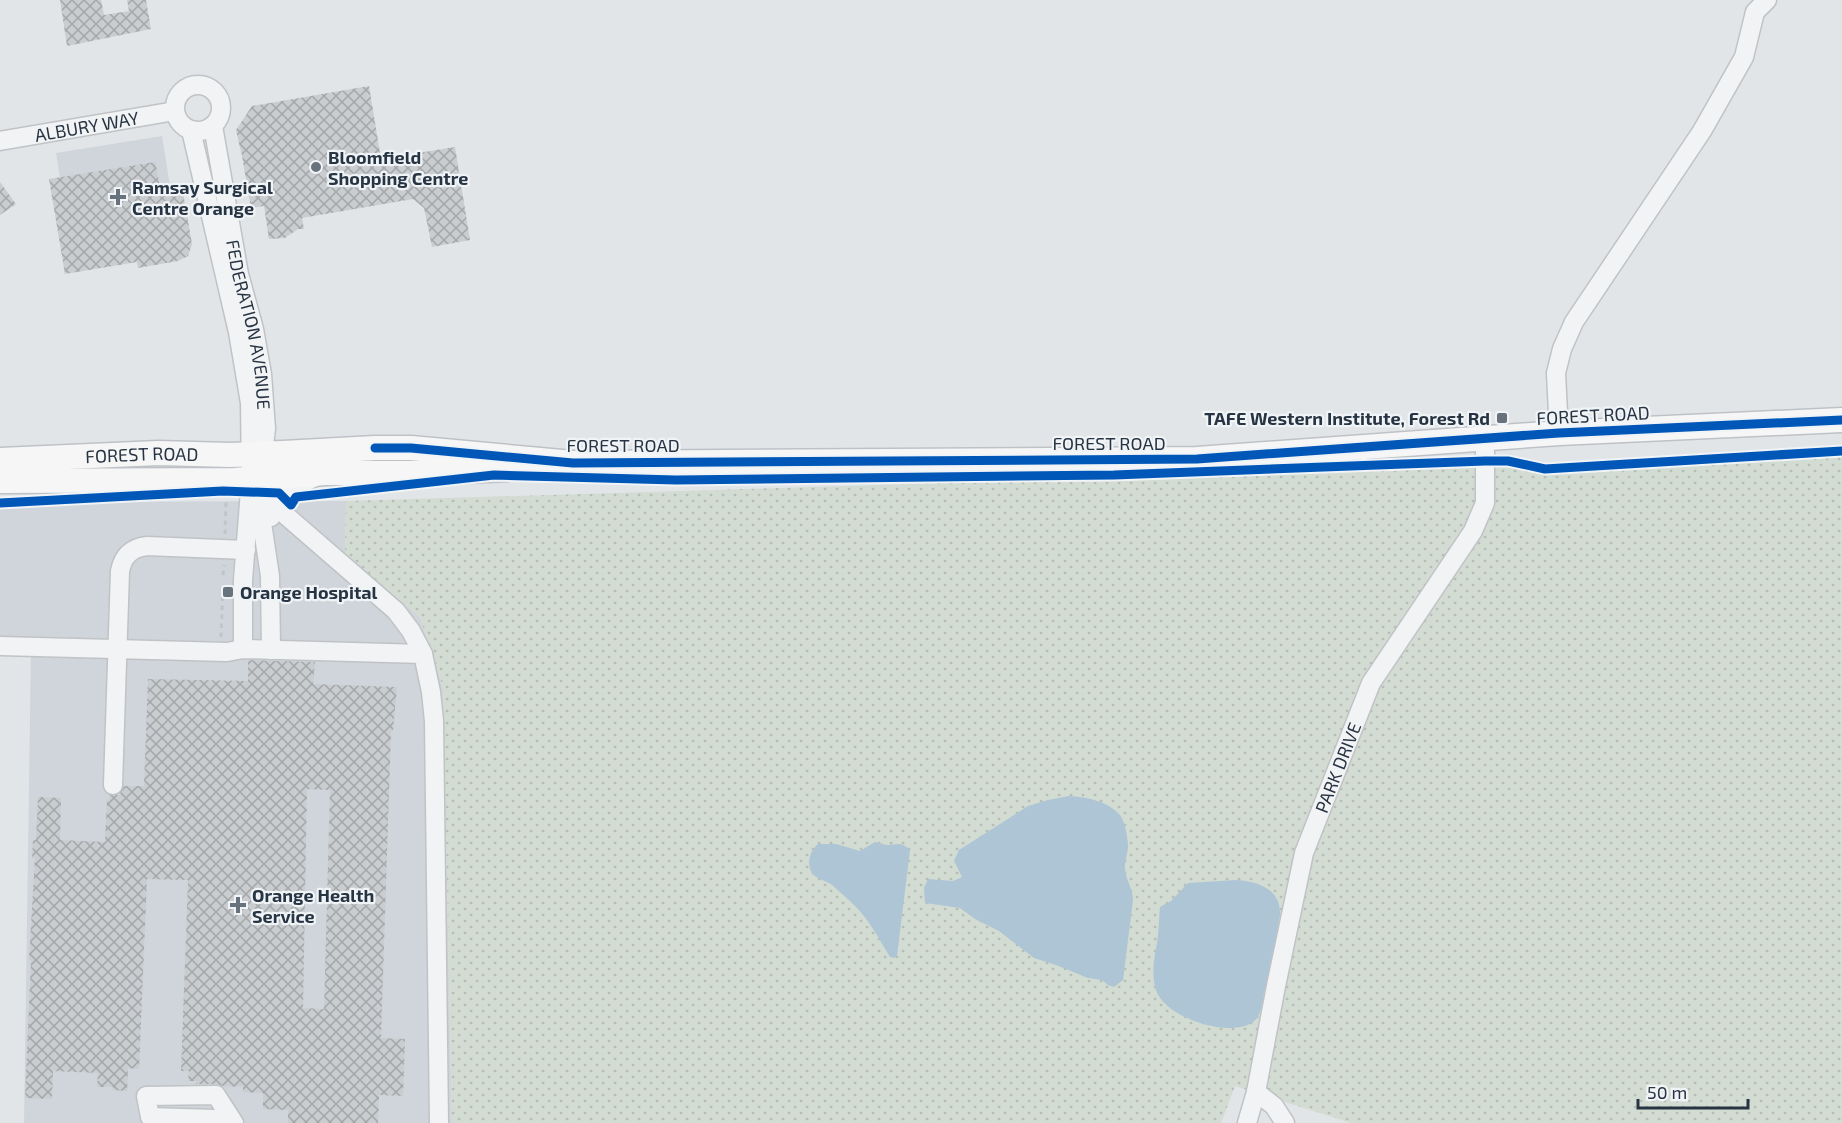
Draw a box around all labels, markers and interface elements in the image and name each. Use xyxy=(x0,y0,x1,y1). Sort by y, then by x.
street label: ALBURY WAY xyxy=(33,106,141,146)
place label: Bloomfield Shopping Centre xyxy=(328,146,468,189)
marker: Bloomfield Shopping Centre xyxy=(309,160,323,174)
place label: Ramsay Surgical Centre Orange xyxy=(132,176,273,219)
marker: Ramsay Surgical Centre Orange xyxy=(109,188,127,206)
street label: FEDERATION AVENUE xyxy=(222,238,276,410)
street label: FOREST ROAD xyxy=(1536,401,1650,429)
place label: TAFE Western Institute, Forest Rd xyxy=(1204,407,1490,429)
marker: TAFE Western Institute, Forest Rd xyxy=(1495,411,1509,425)
street label: FOREST ROAD xyxy=(1052,432,1166,454)
street label: FOREST ROAD xyxy=(566,434,680,456)
street label: FOREST ROAD xyxy=(85,442,199,467)
place label: Orange Hospital xyxy=(240,581,378,603)
marker: Orange Hospital xyxy=(221,585,235,599)
street label: PARK DRIVE xyxy=(1310,719,1365,816)
place label: Orange Health Service xyxy=(252,884,374,927)
marker: Orange Health Service xyxy=(229,896,247,914)
scale bar xyxy=(1638,1072,1748,1110)
text: 50 m xyxy=(1647,1081,1687,1103)

